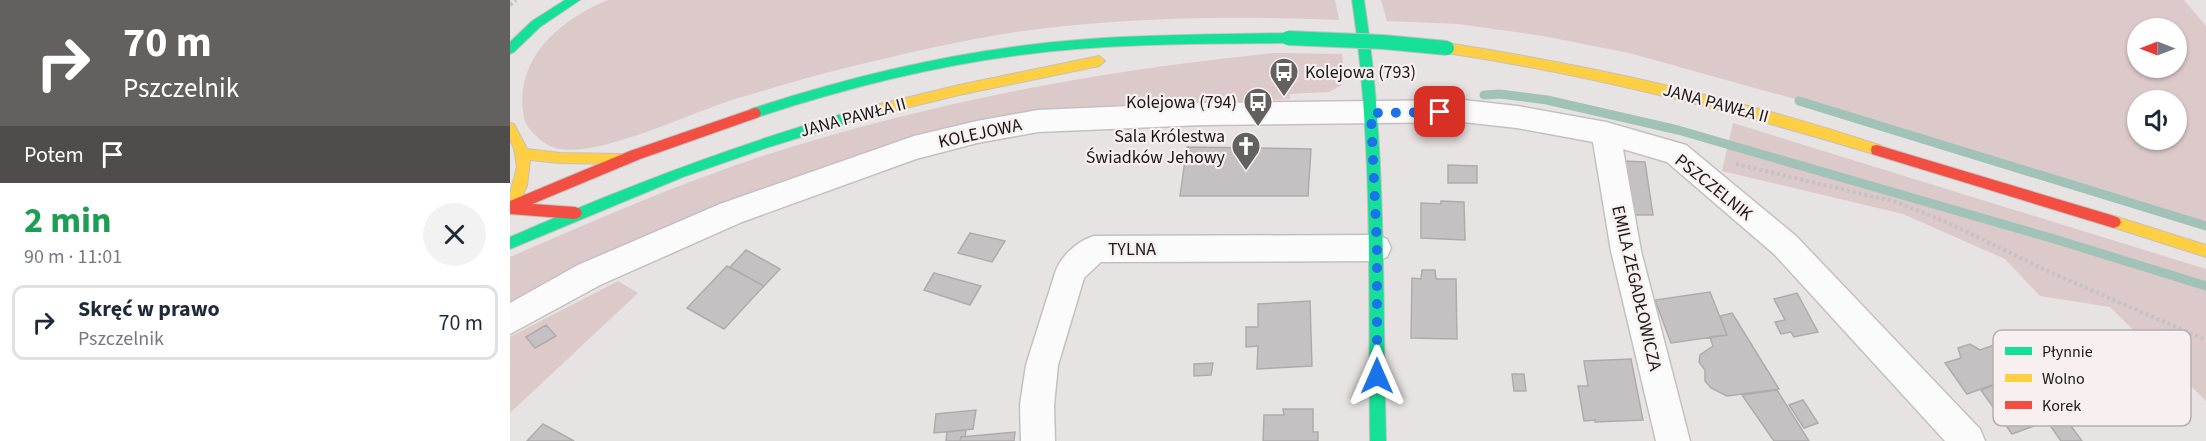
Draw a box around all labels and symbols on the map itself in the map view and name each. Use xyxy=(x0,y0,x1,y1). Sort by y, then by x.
north arrow xyxy=(2127,18,2187,78)
bus stop icon: Kolejowa (793) xyxy=(1268,56,1300,98)
place label: Kolejowa (793) xyxy=(1305,60,1416,85)
street label: JANA PAWŁA II xyxy=(1660,77,1772,130)
bus stop icon: Kolejowa (794) xyxy=(1242,86,1274,128)
pin xyxy=(1414,86,1465,137)
place label: Kolejowa (794) xyxy=(1126,90,1237,115)
street label: JANA PAWŁA II xyxy=(797,91,909,144)
street label: KOLEJOWA xyxy=(936,112,1024,155)
place label: Sala Królestwa Świadków Jehowy xyxy=(1086,124,1226,170)
church icon: Sala Królestwa Świadków Jehowy xyxy=(1230,130,1262,172)
street label: PSZCZELNIK xyxy=(1669,148,1758,227)
street label: EMILA ZEGADŁOWICZA xyxy=(1605,203,1668,374)
street label: TYLNA xyxy=(1108,237,1156,262)
legend xyxy=(1993,330,2191,426)
text: Płynnie xyxy=(2042,341,2093,363)
position arrow xyxy=(1345,344,1409,408)
text: Wolno xyxy=(2042,368,2085,390)
text: Korek xyxy=(2042,395,2081,417)

